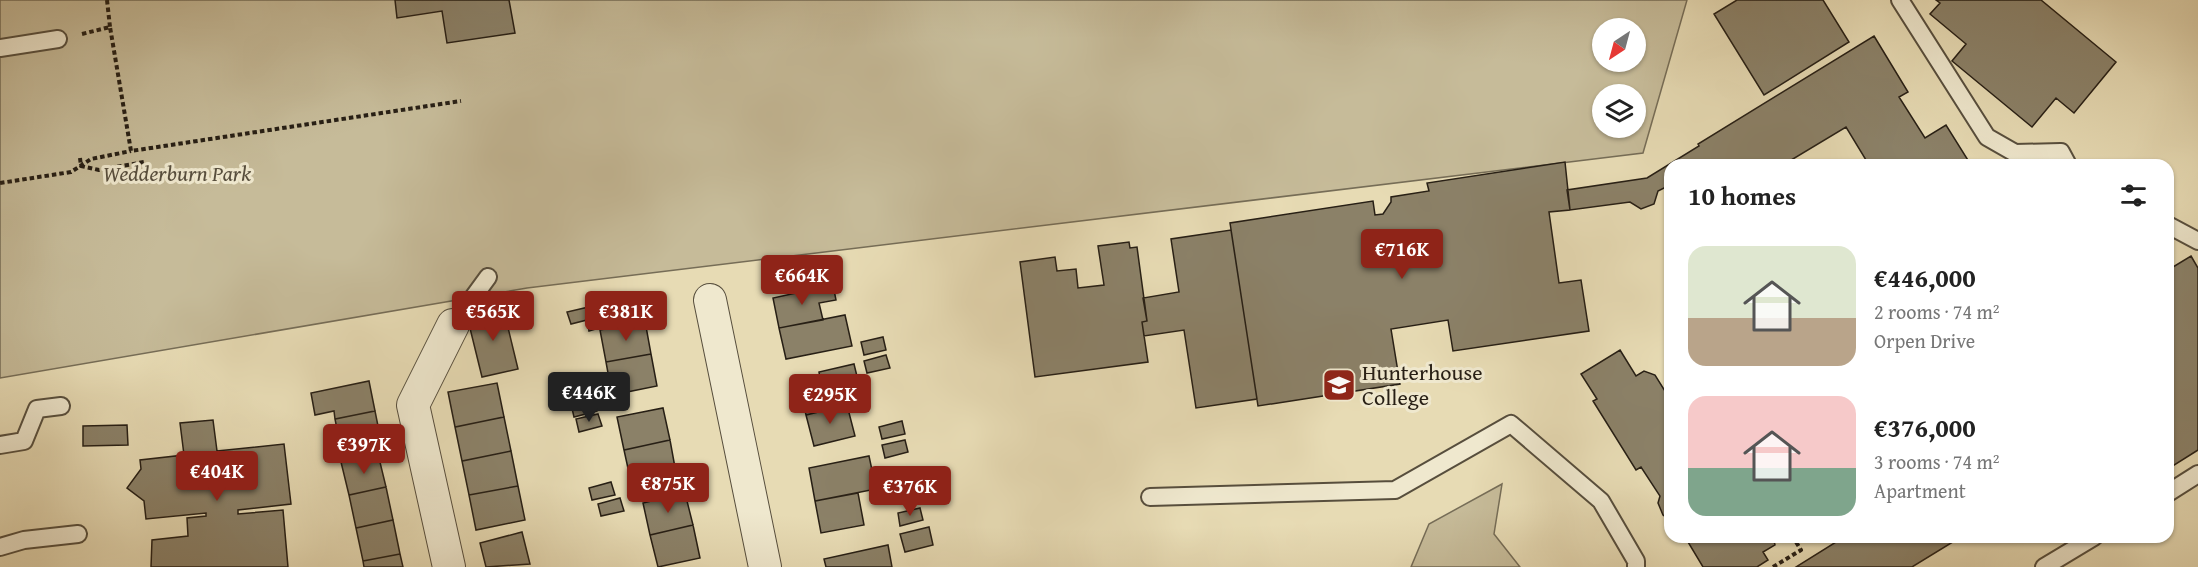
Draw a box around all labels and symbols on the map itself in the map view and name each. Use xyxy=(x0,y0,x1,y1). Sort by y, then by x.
north arrow xyxy=(1592,18,1646,72)
park label: Wedderburn Park xyxy=(103,157,252,189)
pin: €716K xyxy=(1360,229,1444,280)
pin: €664K xyxy=(760,255,844,306)
pin: €565K xyxy=(451,291,535,342)
pin: €381K xyxy=(584,291,668,342)
place label: Hunterhouse College xyxy=(1362,356,1483,413)
school or university icon: Hunterhouse College xyxy=(1321,367,1357,403)
pin: €446K xyxy=(547,372,631,423)
pin: €295K xyxy=(788,374,872,425)
pin: €397K xyxy=(322,424,406,475)
pin: €404K xyxy=(175,451,259,502)
pin: €875K xyxy=(626,463,710,514)
pin: €376K xyxy=(868,466,952,517)

